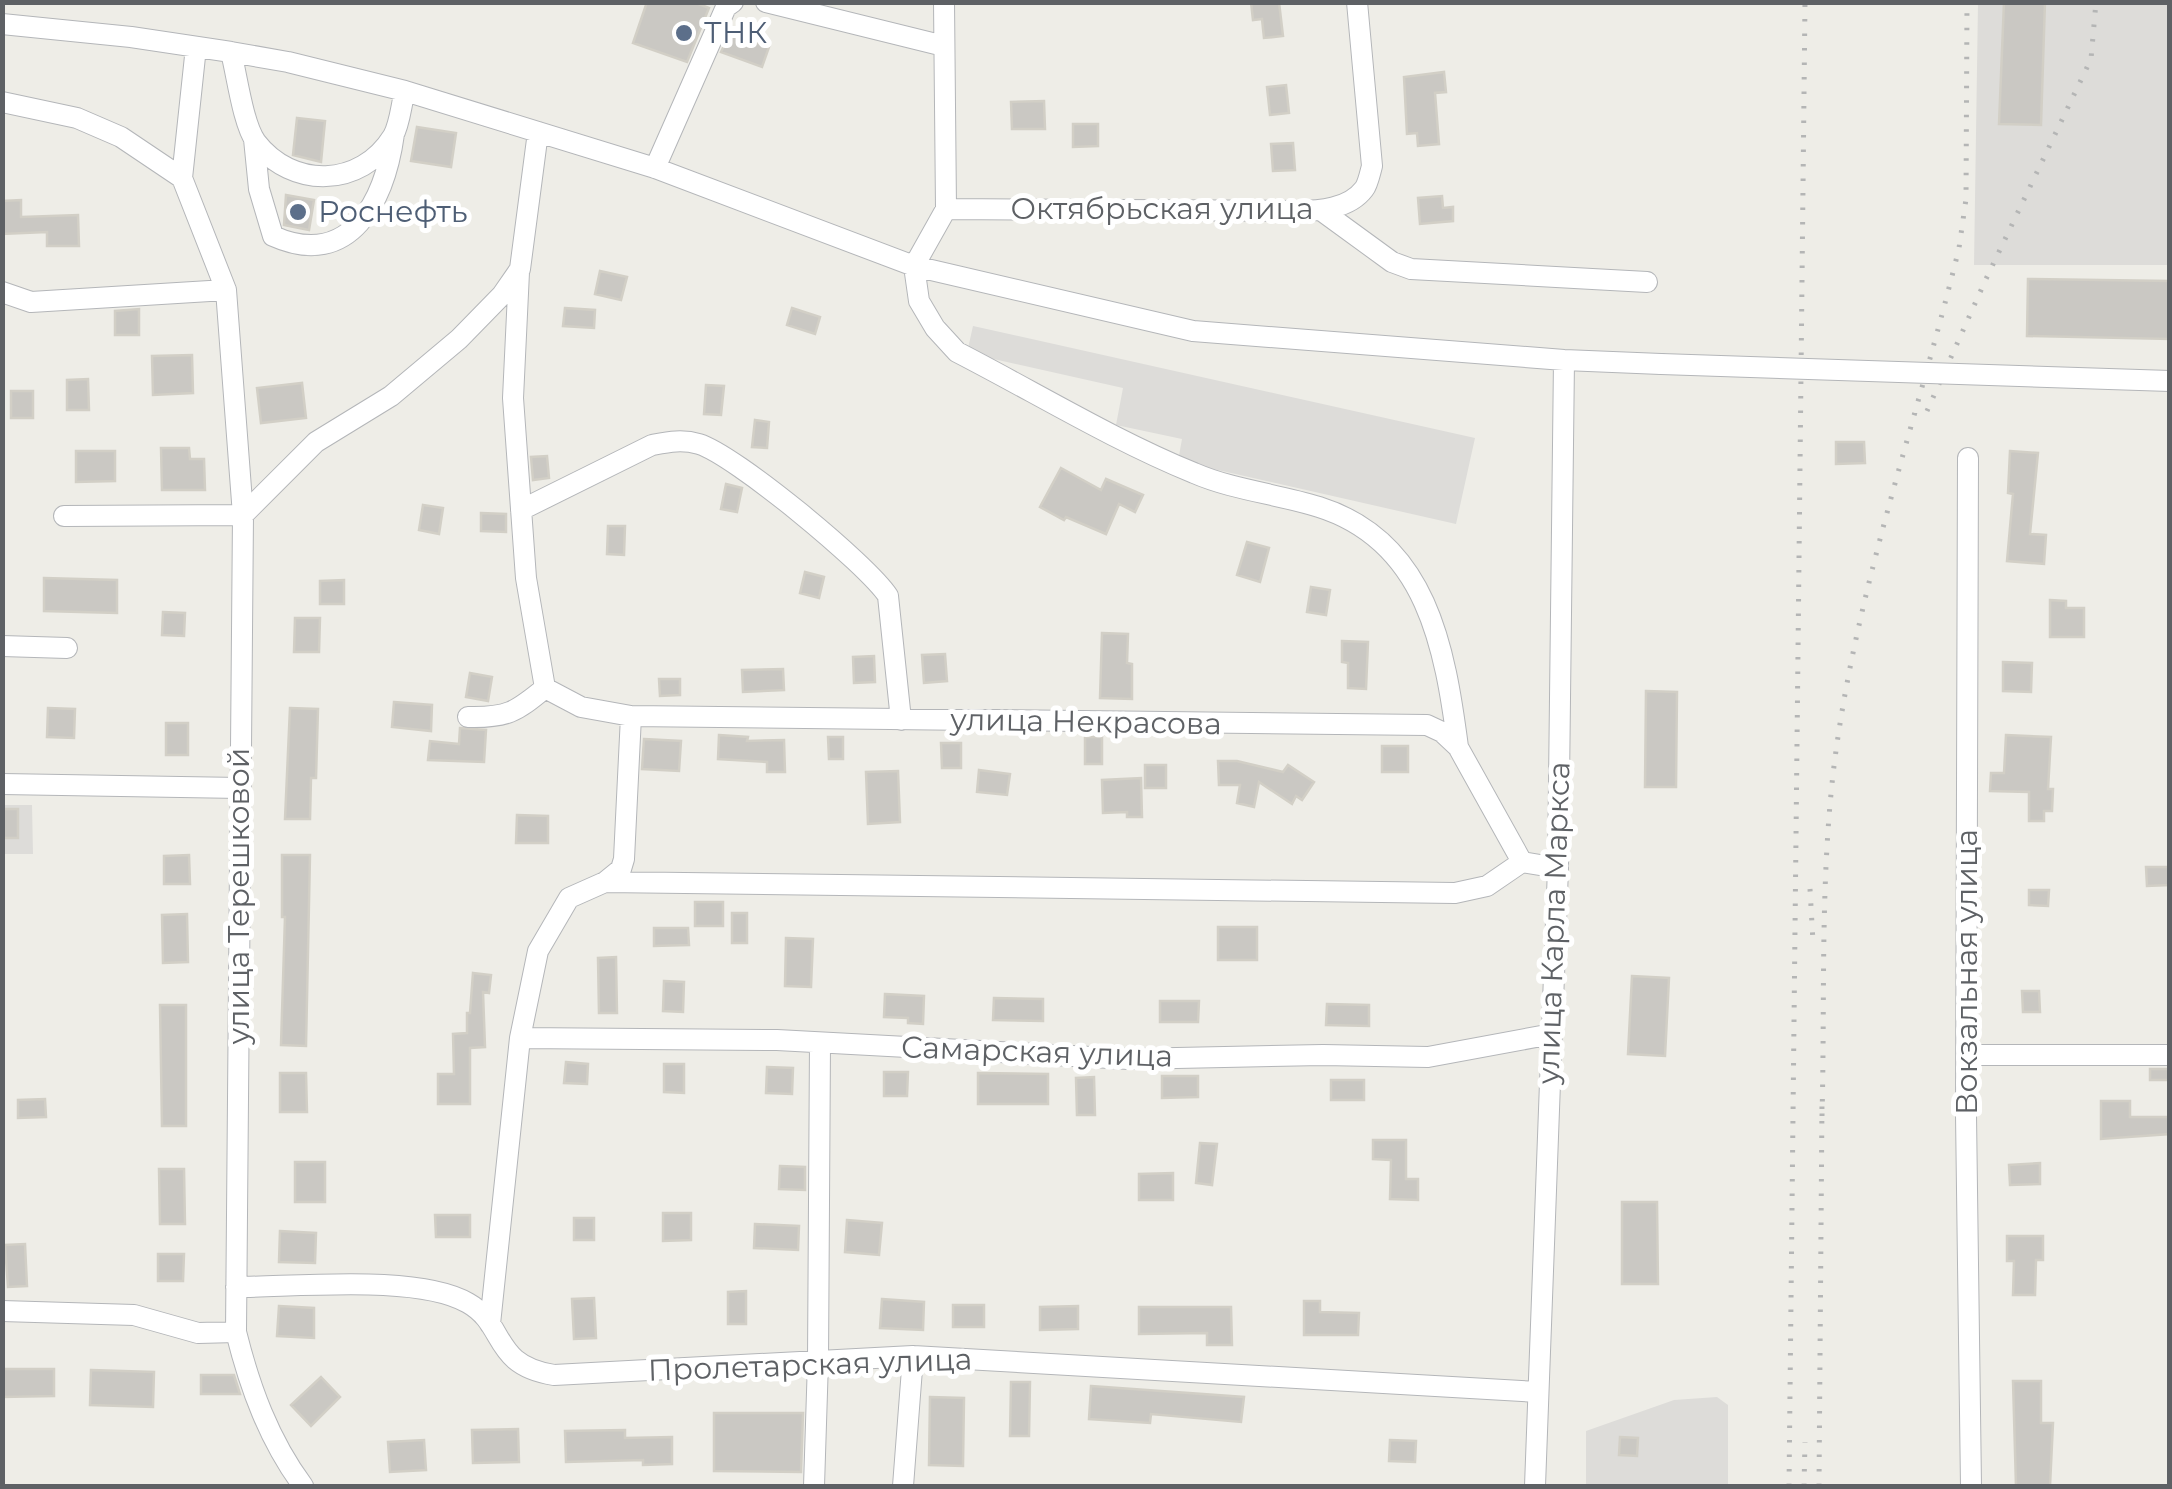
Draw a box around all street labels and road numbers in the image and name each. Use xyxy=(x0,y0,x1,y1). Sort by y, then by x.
street label: Октябрьская улица xyxy=(1010,190,1314,227)
street label: улица Некрасова xyxy=(949,701,1222,742)
street label: улица Терешковой xyxy=(220,748,257,1045)
street label: улица Карла Маркса xyxy=(1529,761,1578,1086)
street label: Вокзальная улица xyxy=(1948,829,1985,1115)
street label: Самарская улица xyxy=(901,1028,1173,1075)
street label: Пролетарская улица xyxy=(647,1340,973,1389)

